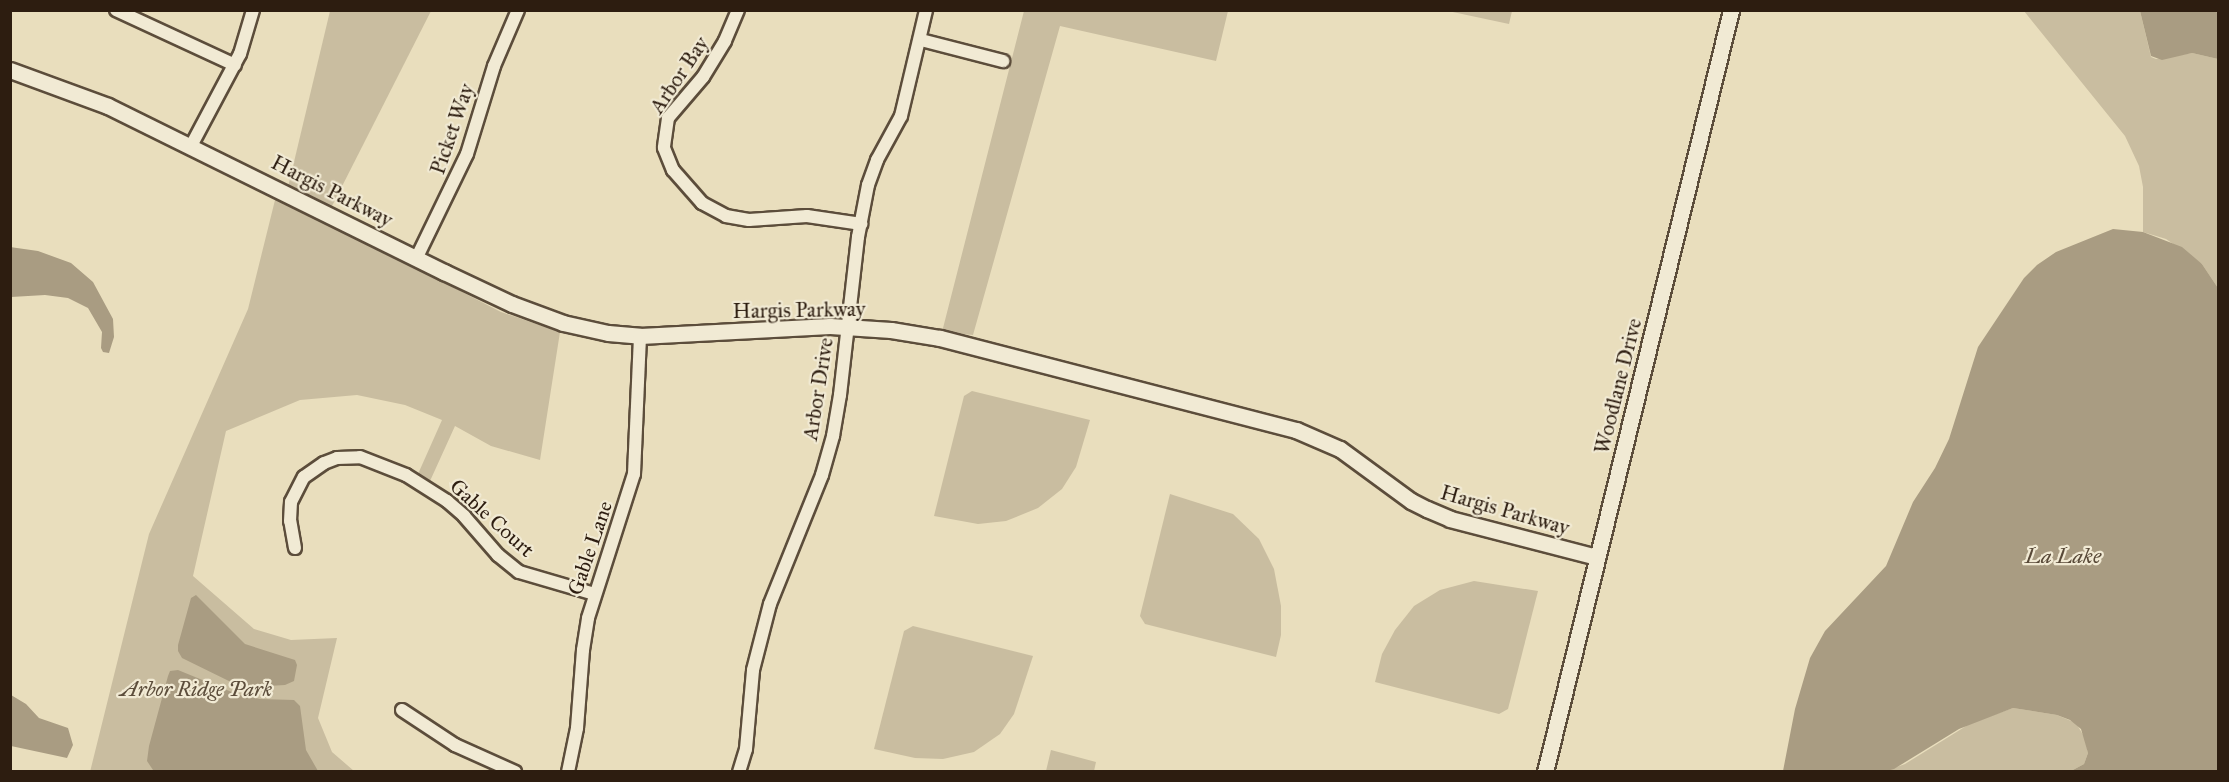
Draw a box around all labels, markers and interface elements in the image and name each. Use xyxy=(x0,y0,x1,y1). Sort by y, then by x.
street label: Arbor Bay xyxy=(644,32,714,118)
street label: Picket Way xyxy=(425,80,479,178)
street label: Hargis Parkway xyxy=(267,150,397,232)
street label: Hargis Parkway xyxy=(732,296,866,324)
street label: Woodlane Drive xyxy=(1589,316,1647,456)
street label: Arbor Drive xyxy=(797,336,839,442)
street label: Gable Court xyxy=(445,474,539,562)
street label: Hargis Parkway xyxy=(1438,480,1572,540)
street label: Gable Lane xyxy=(562,498,618,598)
water label: La Lake xyxy=(2025,543,2101,569)
park label: Arbor Ridge Park xyxy=(120,676,272,702)

